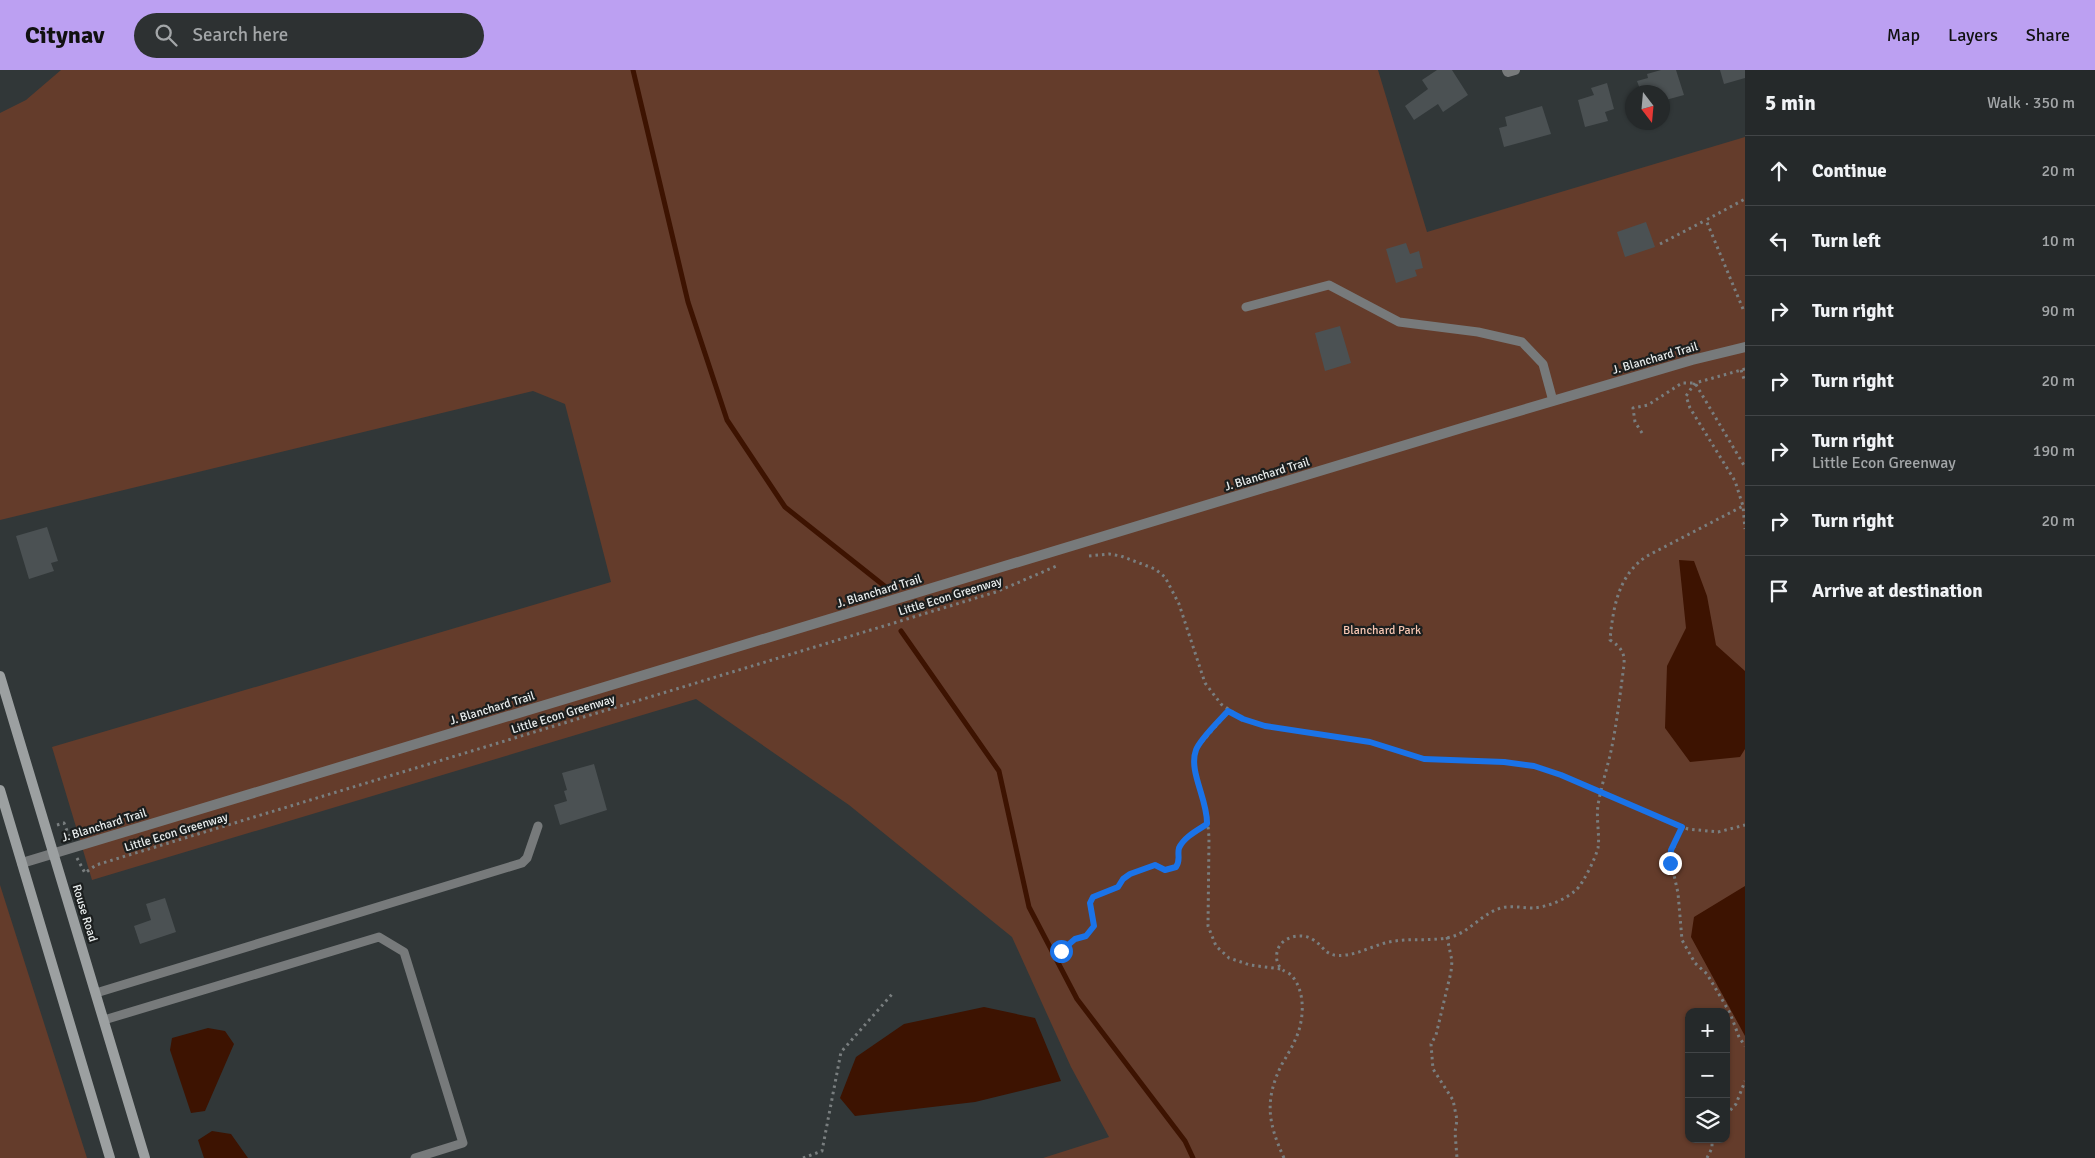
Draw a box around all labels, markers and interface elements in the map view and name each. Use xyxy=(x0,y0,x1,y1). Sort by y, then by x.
search box xyxy=(134,13,484,58)
text: Citynav xyxy=(25,20,104,50)
icon: search xyxy=(152,21,180,49)
text: Search here xyxy=(192,23,288,47)
text: Map xyxy=(1887,24,1920,46)
text: Layers xyxy=(1948,24,1998,46)
text: Share xyxy=(2026,24,2070,46)
north arrow xyxy=(1625,85,1670,130)
text: 5 min xyxy=(1765,90,1816,116)
text: Walk · 350 m xyxy=(1987,93,2075,113)
icon: ahead xyxy=(1765,157,1793,185)
text: Continue xyxy=(1812,159,1887,183)
text: 20 m xyxy=(2041,161,2075,181)
icon: left xyxy=(1765,227,1793,255)
text: Turn left xyxy=(1812,229,1881,253)
text: 10 m xyxy=(2041,231,2075,251)
icon: right xyxy=(1765,297,1793,325)
text: Turn right xyxy=(1812,299,1894,323)
text: 90 m xyxy=(2041,301,2075,321)
street label: J. Blanchard Trail xyxy=(1611,339,1700,378)
icon: right xyxy=(1765,367,1793,395)
text: Turn right xyxy=(1812,369,1894,393)
text: 20 m xyxy=(2041,371,2075,391)
text: Turn right xyxy=(1812,429,1894,453)
icon: right xyxy=(1765,437,1793,465)
text: 190 m xyxy=(2033,441,2075,461)
text: Little Econ Greenway xyxy=(1812,453,1956,473)
street label: J. Blanchard Trail xyxy=(1223,454,1312,495)
icon: right xyxy=(1765,507,1793,535)
text: Turn right xyxy=(1812,509,1894,533)
text: 20 m xyxy=(2041,511,2075,531)
street label: J. Blanchard Trail xyxy=(835,571,924,612)
street label: Little Econ Greenway xyxy=(896,573,1004,619)
icon: arrive xyxy=(1765,577,1793,605)
text: Arrive at destination xyxy=(1812,579,1983,603)
park label: Blanchard Park xyxy=(1343,623,1421,638)
street label: J. Blanchard Trail xyxy=(448,688,537,729)
street label: Little Econ Greenway xyxy=(509,691,617,737)
street label: J. Blanchard Trail xyxy=(60,805,149,846)
street label: Little Econ Greenway xyxy=(122,809,230,855)
route end xyxy=(1659,852,1682,875)
street label: Rouse Road xyxy=(69,883,100,944)
route start xyxy=(1050,940,1073,963)
map controls xyxy=(1685,1008,1730,1143)
button: + xyxy=(1685,1008,1730,1053)
button: − xyxy=(1685,1053,1730,1098)
button: layers xyxy=(1685,1098,1730,1143)

